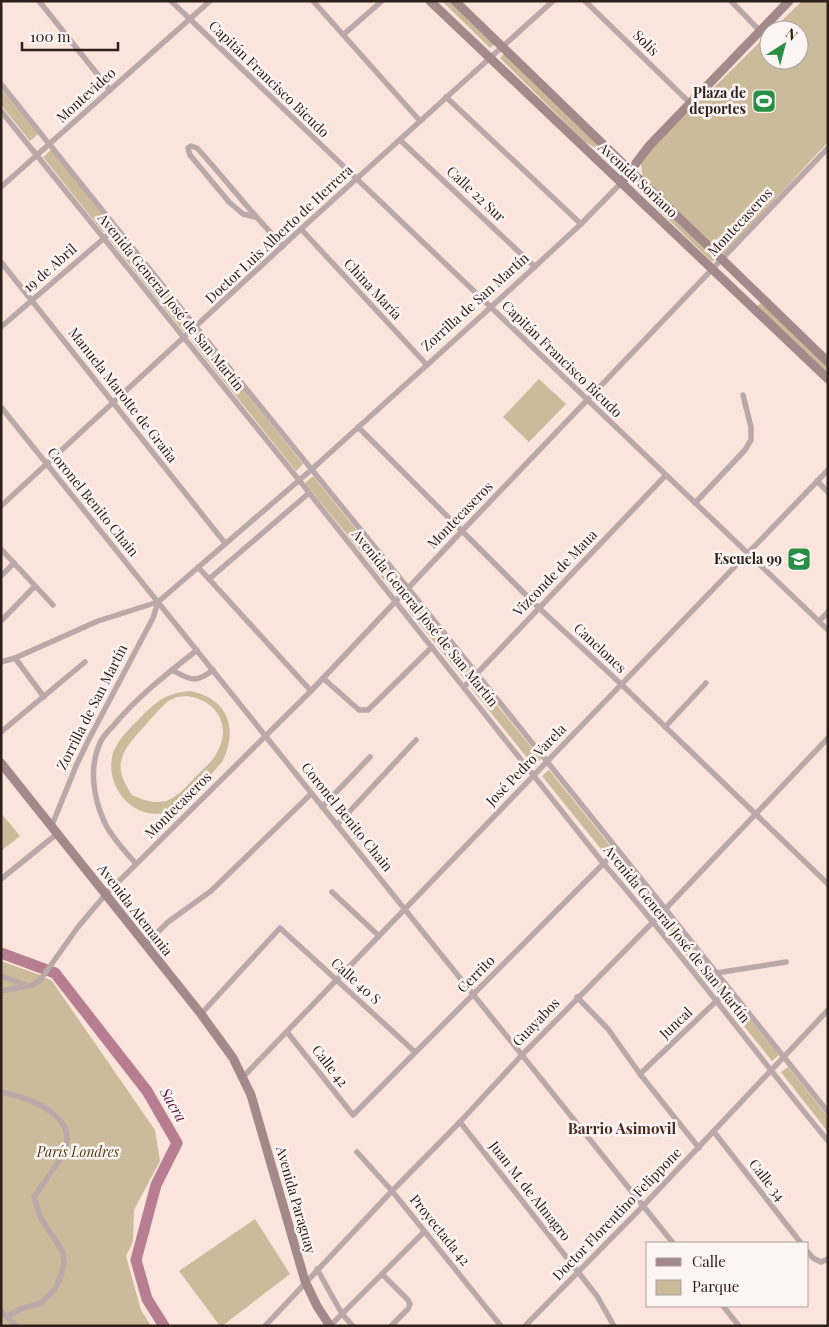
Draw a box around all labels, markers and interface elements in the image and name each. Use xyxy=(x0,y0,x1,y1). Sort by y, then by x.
street label: Capitán Francisco Bicudo xyxy=(205,16,334,142)
scale bar xyxy=(22,20,119,52)
north arrow xyxy=(759,20,809,70)
text: N xyxy=(782,23,802,45)
text: 100 m xyxy=(30,26,71,46)
street label: Solís xyxy=(629,26,664,60)
street label: Montevideo xyxy=(52,63,120,126)
place label: Plaza de deportes xyxy=(689,83,746,118)
sports icon: Plaza de deportes xyxy=(751,88,777,114)
street label: Avenida Soriano xyxy=(594,137,682,222)
street label: Doctor Luis Alberto de Herrera xyxy=(201,160,357,307)
street label: Calle 22 Sur xyxy=(443,161,510,226)
street label: Montecaseros xyxy=(703,183,776,260)
street label: Avenida General José de San Martín xyxy=(93,208,249,395)
street label: 19 de Abril xyxy=(19,239,80,296)
street label: Zorrilla de San Martín xyxy=(417,248,533,355)
street label: China María xyxy=(340,254,407,323)
street label: Capitán Francisco Bicudo xyxy=(498,296,627,422)
street label: Manuela Marotte de Graña xyxy=(65,323,182,466)
street label: Coronel Benito Chain xyxy=(43,443,144,561)
street label: Montecaseros xyxy=(423,477,497,553)
street label: Avenida General José de San Martín xyxy=(347,524,503,711)
street label: Vizconde de Maua xyxy=(508,525,601,621)
school or university icon: Escuela 99 xyxy=(786,546,812,572)
place label: Escuela 99 xyxy=(714,549,782,568)
street label: Canelones xyxy=(570,618,631,677)
street label: Zorrilla de San Martín xyxy=(52,640,132,773)
street label: José Pedro Varela xyxy=(481,719,570,811)
street label: Coronel Benito Chain xyxy=(297,758,398,876)
street label: Montecaseros xyxy=(140,767,215,842)
street label: Avenida General José de San Martín xyxy=(599,840,755,1027)
street label: Avenida Alemania xyxy=(93,859,177,960)
street label: Cerrito xyxy=(453,950,499,997)
street label: Calle 40 S xyxy=(327,953,385,1008)
street label: Guayabos xyxy=(508,993,564,1050)
street label: Juncal xyxy=(654,1003,696,1043)
street label: Calle 42 xyxy=(308,1041,353,1091)
water label: Sacra xyxy=(156,1083,192,1125)
district label: Barrio Asimovil xyxy=(568,1118,677,1138)
street label: Juan M. de Almagro xyxy=(485,1136,576,1245)
park label: París Londres xyxy=(36,1142,120,1161)
street label: Avenida Paraguay xyxy=(272,1143,321,1256)
street label: Doctor Florentino Felippone xyxy=(548,1143,685,1284)
street label: Calle 34 xyxy=(745,1155,790,1205)
street label: Proyectada 42 xyxy=(406,1190,475,1269)
legend xyxy=(646,1242,809,1307)
text: Calle xyxy=(692,1251,726,1271)
text: Parque xyxy=(692,1276,739,1296)

